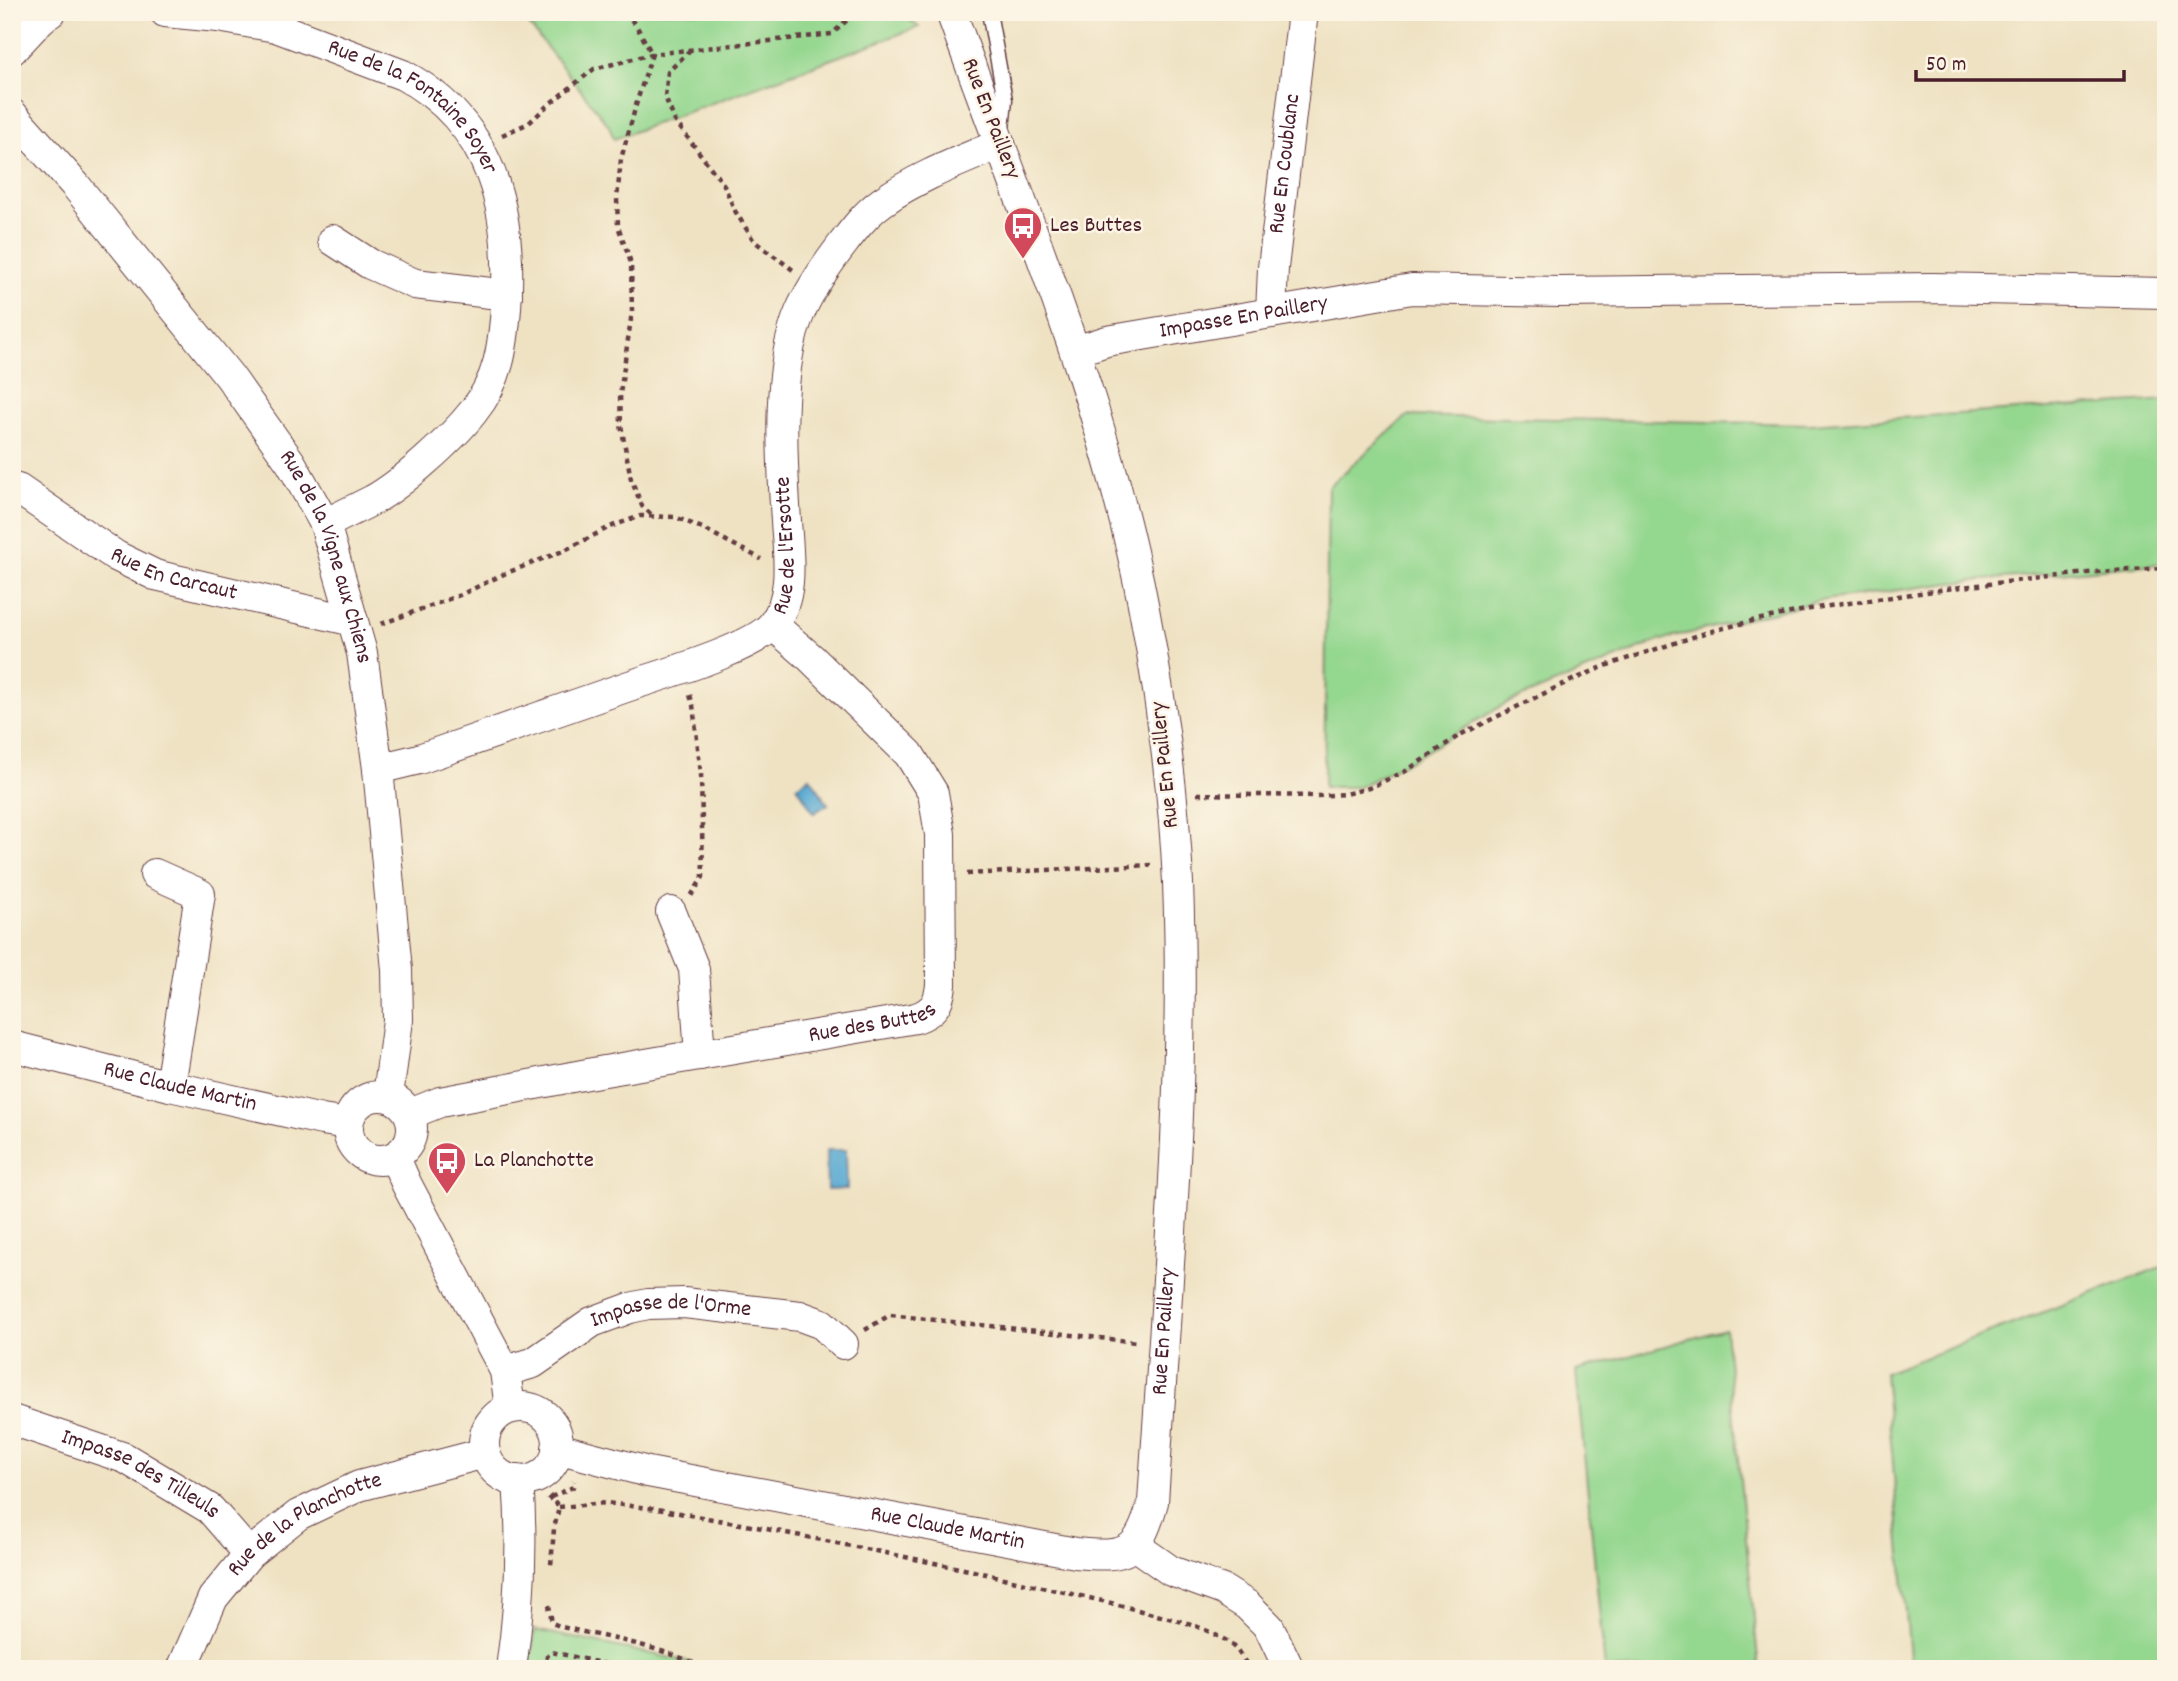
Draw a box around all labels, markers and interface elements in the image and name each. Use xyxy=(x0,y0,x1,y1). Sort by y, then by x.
street label: Rue de la Fontaine Soyer xyxy=(323,31,506,179)
scale bar xyxy=(1916,38,2124,82)
text: 50 m xyxy=(1926,51,1966,81)
street label: Rue En Paillery xyxy=(952,54,1028,185)
street label: Rue En Coublanc xyxy=(1261,92,1310,235)
bus stop icon: Les Buttes xyxy=(1002,205,1044,260)
place label: Les Buttes xyxy=(1050,210,1142,243)
street label: Impasse En Paillery xyxy=(1157,287,1331,348)
street label: Rue de la Vigne aux Chiens xyxy=(270,443,380,665)
street label: Rue de l'Ersotte xyxy=(764,476,805,620)
street label: Rue En Carcaut xyxy=(104,539,240,610)
street label: Rue En Paillery xyxy=(1143,699,1189,830)
street label: Rue des Buttes xyxy=(806,995,945,1053)
street label: Rue Claude Martin xyxy=(100,1053,260,1121)
bus stop icon: La Planchotte xyxy=(426,1140,468,1195)
place label: La Planchotte xyxy=(474,1145,594,1178)
street label: Rue En Paillery xyxy=(1144,1266,1185,1396)
street label: Impasse de l'Orme xyxy=(586,1286,753,1338)
street label: Impasse des Tilleuls xyxy=(57,1421,228,1527)
street label: Rue de la Planchotte xyxy=(220,1464,385,1584)
street label: Rue Claude Martin xyxy=(868,1498,1028,1559)

